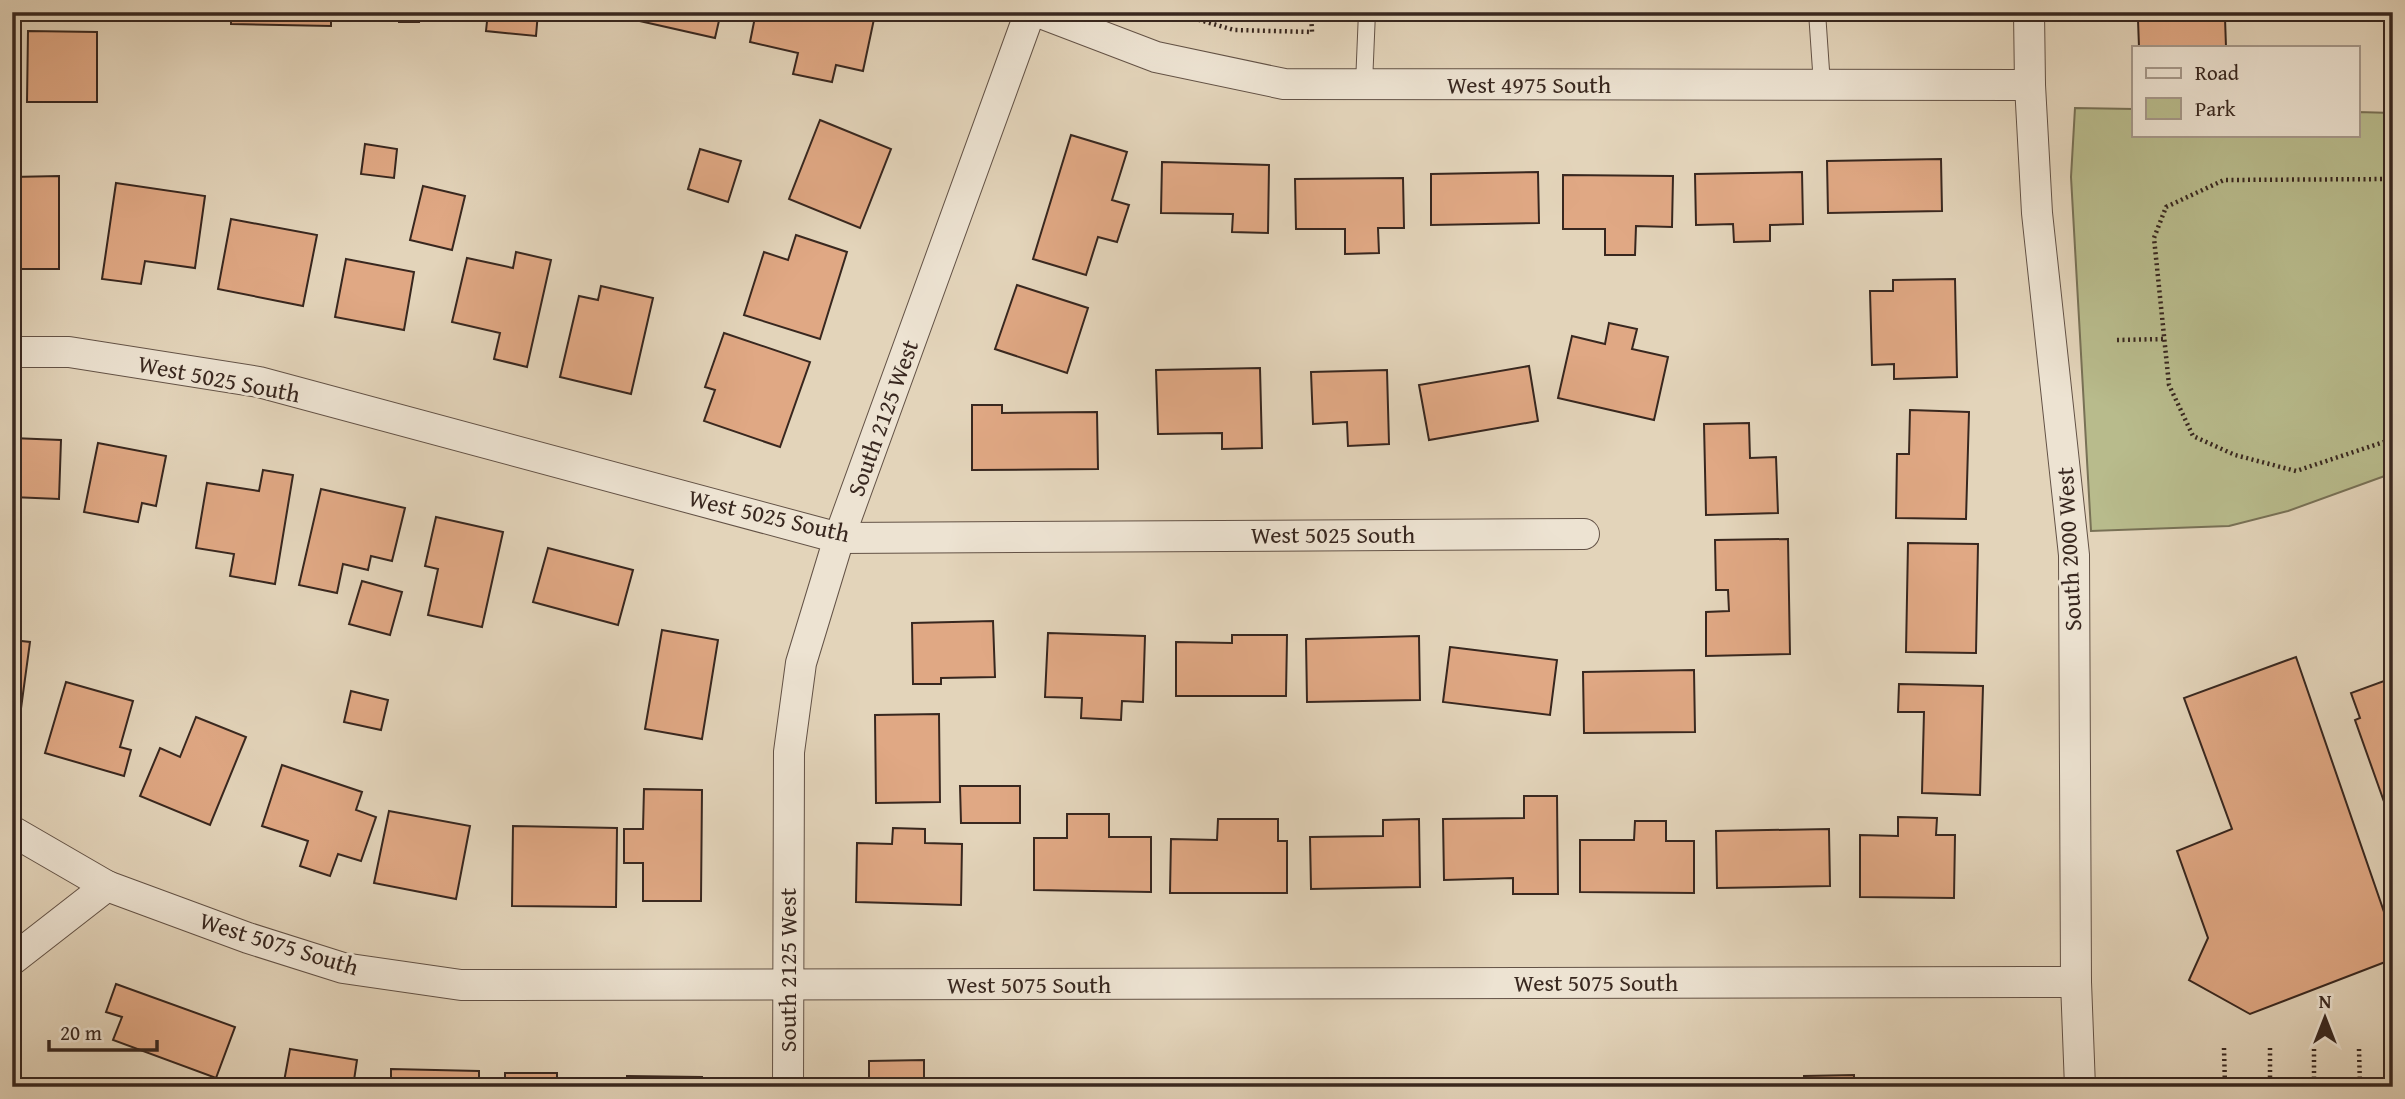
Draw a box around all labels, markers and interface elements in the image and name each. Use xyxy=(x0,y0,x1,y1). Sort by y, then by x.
legend xyxy=(2132,46,2360,136)
text: Road xyxy=(2195,57,2240,88)
street label: West 4975 South xyxy=(1447,67,1612,102)
text: Park xyxy=(2195,93,2236,124)
street label: South 2125 West xyxy=(838,334,927,501)
street label: West 5025 South xyxy=(135,346,304,411)
street label: South 2000 West xyxy=(2047,465,2090,632)
street label: West 5025 South xyxy=(685,480,854,551)
street label: West 5025 South xyxy=(1251,517,1416,552)
street label: South 2125 West xyxy=(770,887,805,1052)
street label: West 5075 South xyxy=(195,903,363,984)
street label: West 5075 South xyxy=(1514,965,1679,1000)
street label: West 5075 South xyxy=(947,967,1112,1002)
north arrow xyxy=(2290,984,2360,1054)
text: N xyxy=(2319,987,2332,1015)
scale bar xyxy=(49,1008,158,1052)
text: 20 m xyxy=(60,1017,102,1048)

